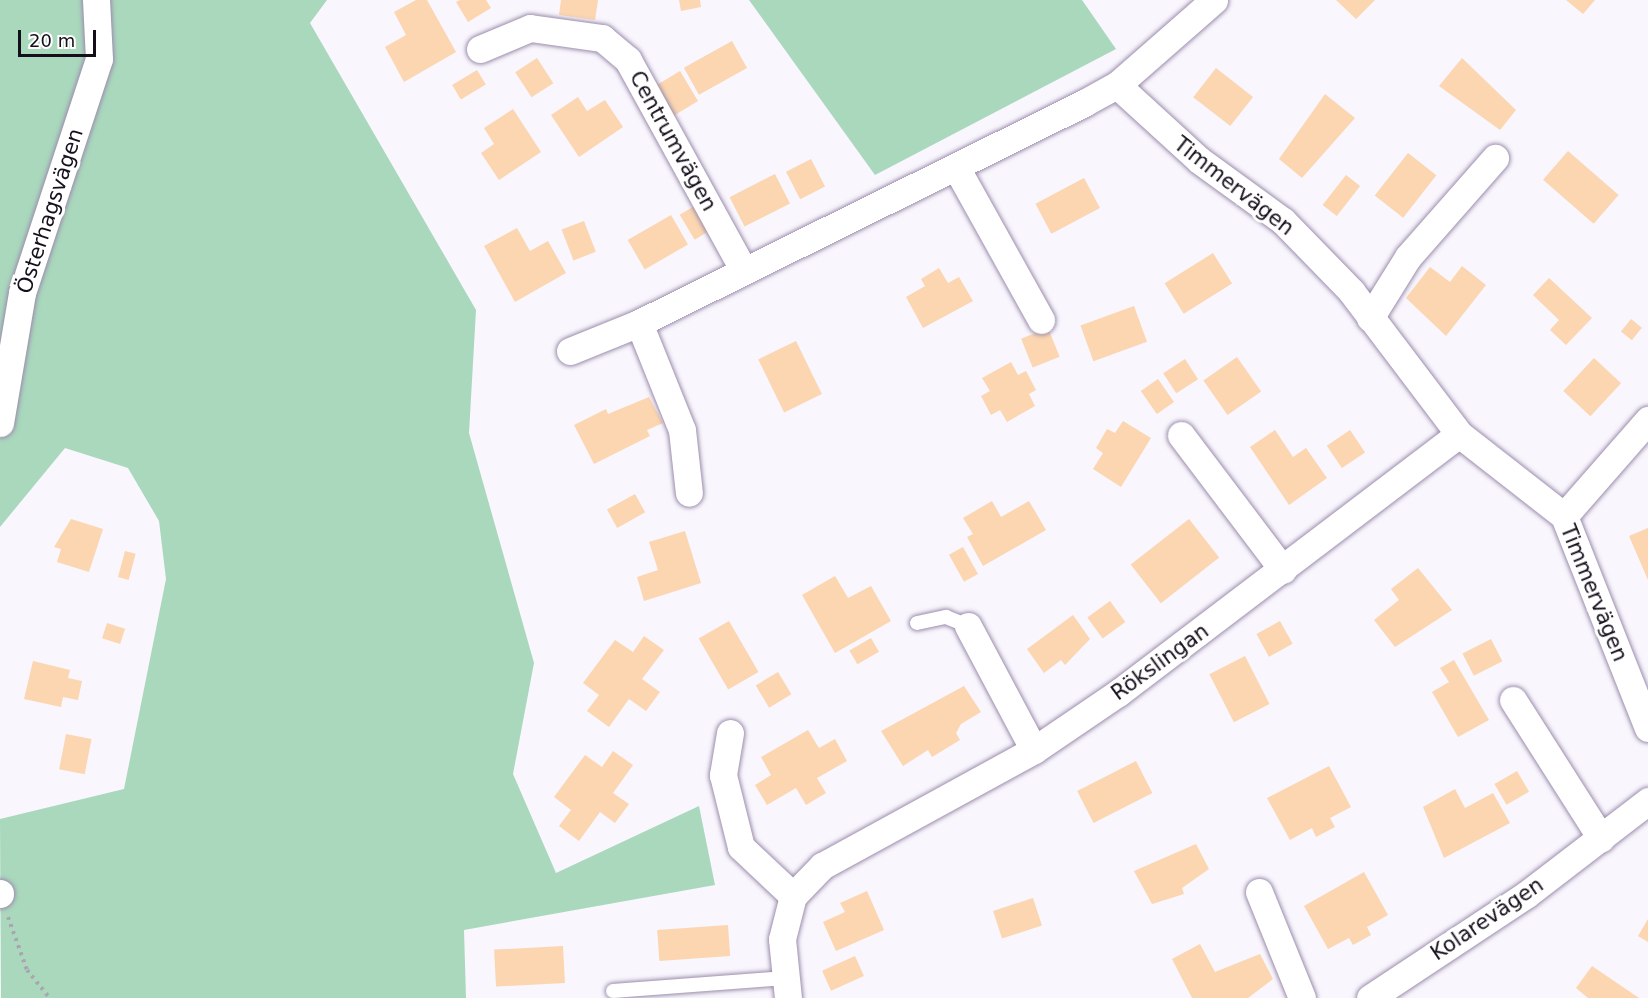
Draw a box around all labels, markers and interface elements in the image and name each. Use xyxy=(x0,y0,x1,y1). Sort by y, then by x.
scale bar xyxy=(21,18,99,56)
text: 20 m xyxy=(29,30,75,51)
street label: Centrumvägen xyxy=(624,67,722,215)
street label: Österhagsvägen xyxy=(11,125,89,297)
street label: Timmervägen xyxy=(1169,131,1299,241)
street label: Timmervägen xyxy=(1555,521,1633,665)
street label: Rökslingan xyxy=(1106,618,1214,706)
street label: Kolarevägen xyxy=(1426,872,1548,966)

